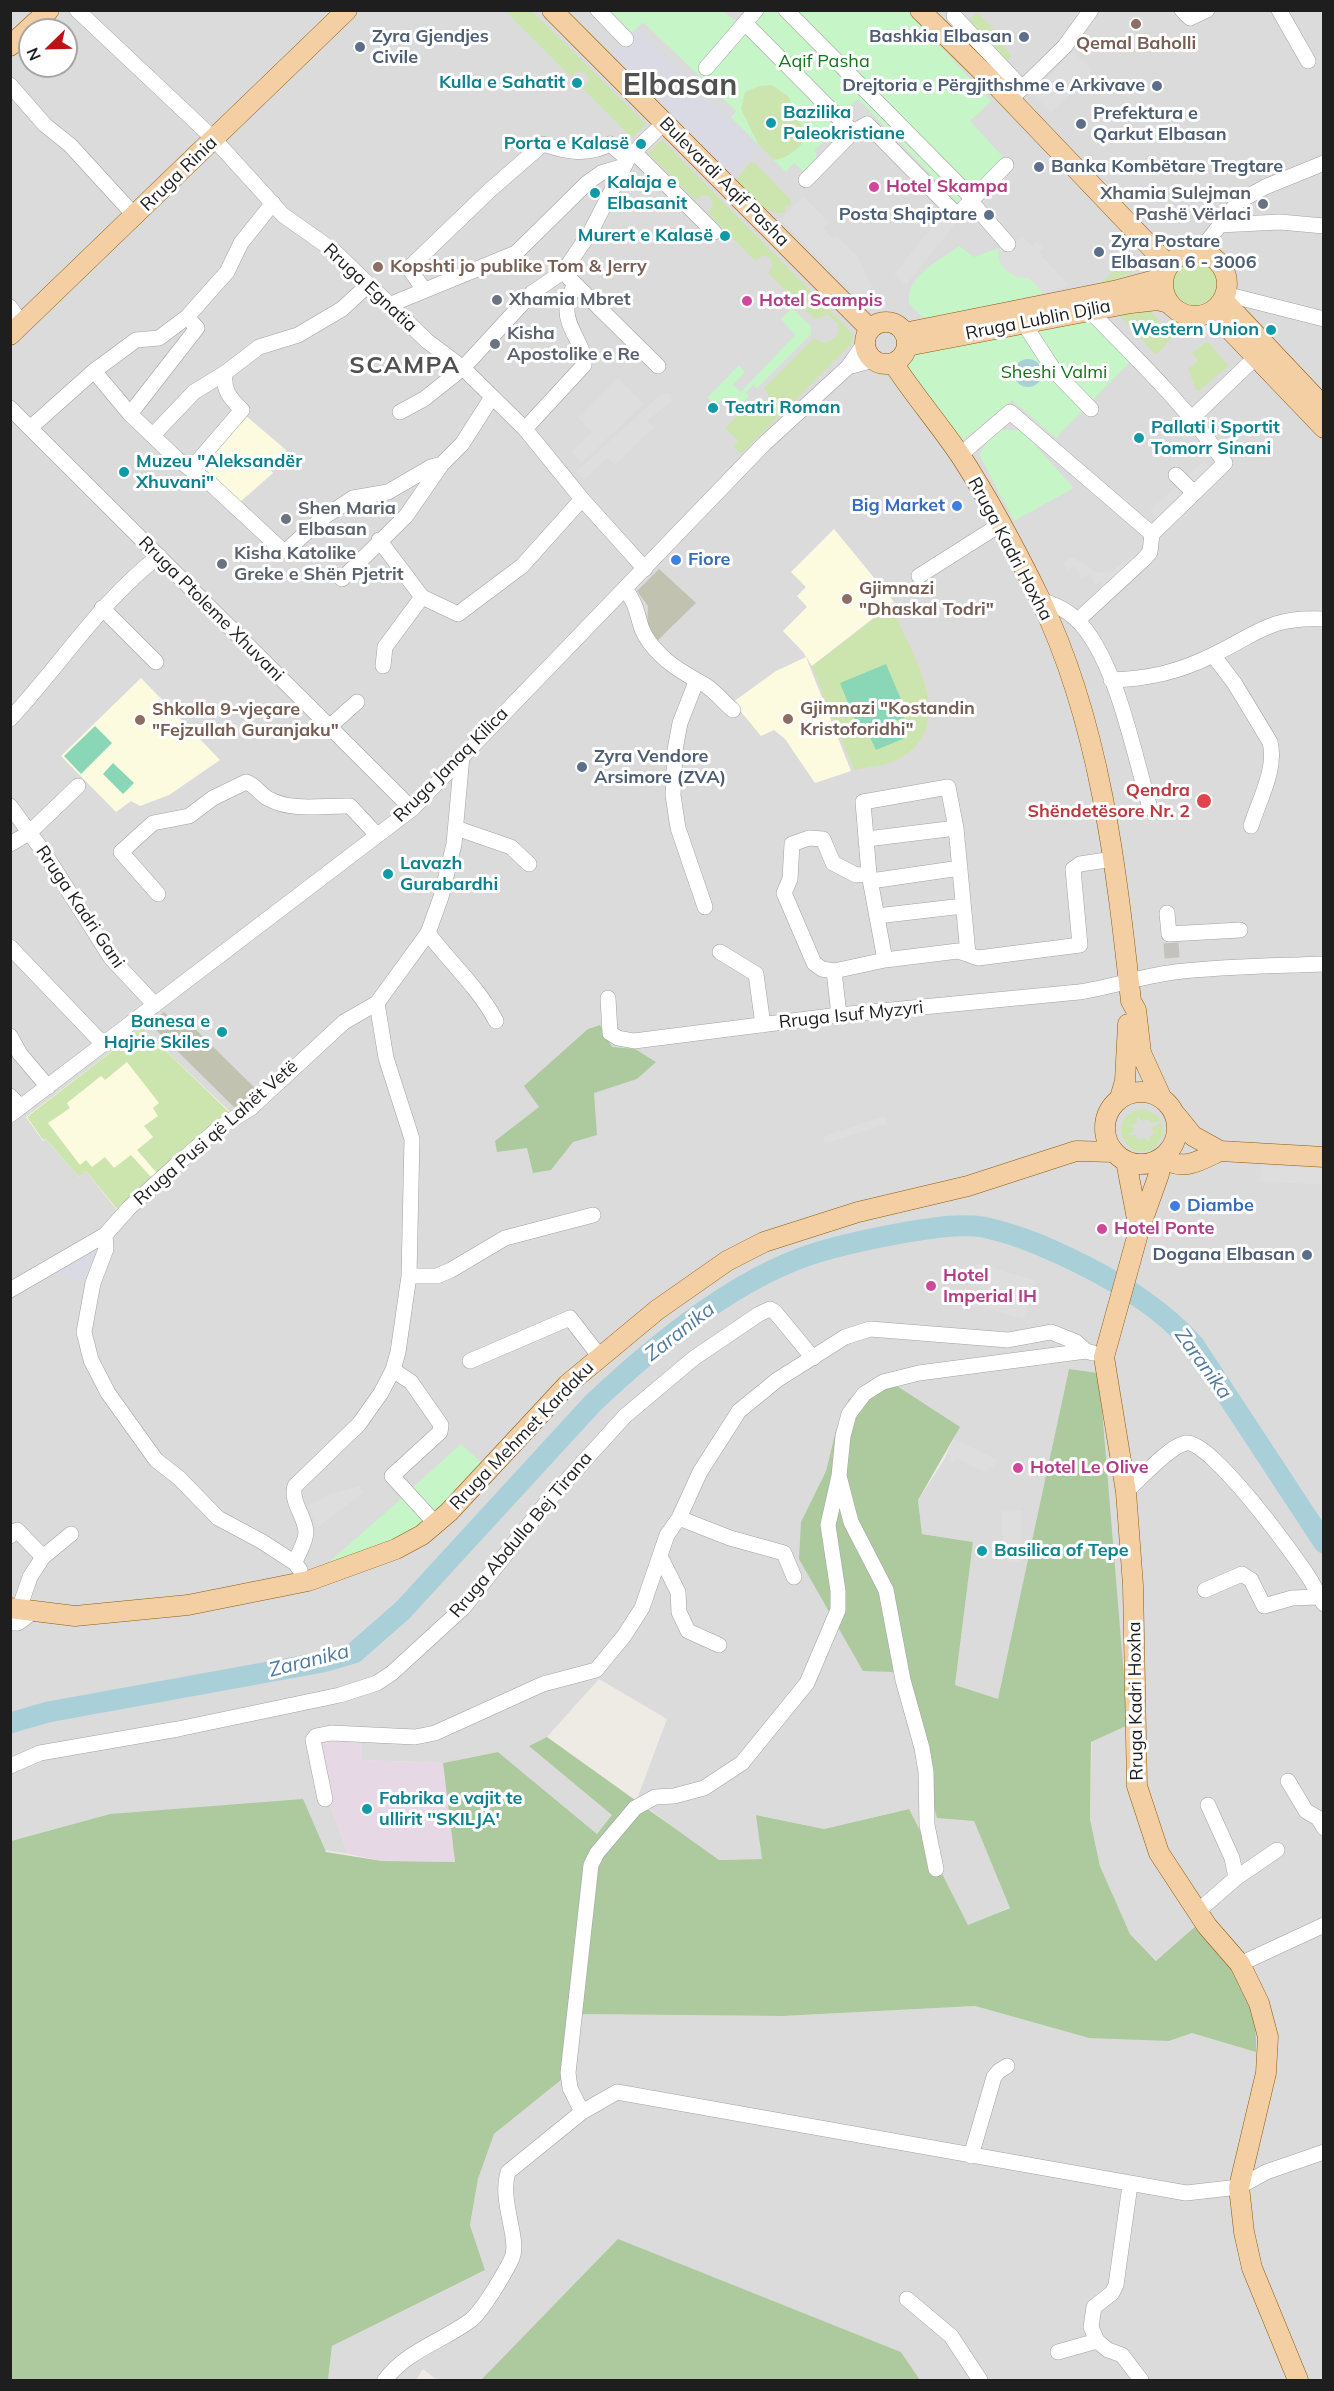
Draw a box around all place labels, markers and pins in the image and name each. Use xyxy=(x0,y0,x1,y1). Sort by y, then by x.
marker: Qemal Baholli xyxy=(1129,17,1143,31)
place label: Zyra Gjendjes Civile xyxy=(372,26,489,68)
place label: Bashkia Elbasan xyxy=(869,26,1012,48)
marker: Bashkia Elbasan xyxy=(1017,30,1031,44)
place label: Qemal Baholli xyxy=(1076,33,1196,55)
marker: Zyra Gjendjes Civile xyxy=(353,40,367,54)
place label: Kulla e Sahatit xyxy=(439,72,565,94)
place label: Drejtoria e Përgjithshme e Arkivave xyxy=(842,75,1145,97)
marker: Kulla e Sahatit xyxy=(570,76,584,90)
marker: Drejtoria e Përgjithshme e Arkivave xyxy=(1150,79,1164,93)
place label: Bazilika Paleokristiane xyxy=(783,102,905,144)
place label: Prefektura e Qarkut Elbasan xyxy=(1093,103,1227,146)
marker: Bazilika Paleokristiane xyxy=(764,116,778,130)
marker: Prefektura e Qarkut Elbasan xyxy=(1074,117,1088,131)
place label: Porta e Kalasë xyxy=(504,133,629,155)
marker: Porta e Kalasë xyxy=(634,137,648,151)
place label: Banka Kombëtare Tregtare xyxy=(1051,156,1283,178)
marker: Banka Kombëtare Tregtare xyxy=(1032,160,1046,174)
place label: Kalaja e Elbasanit xyxy=(607,172,687,214)
place label: Hotel Skampa xyxy=(886,176,1008,198)
marker: Hotel Skampa xyxy=(867,180,881,194)
place label: Xhamia Sulejman Pashë Vërlaci xyxy=(1100,183,1251,226)
marker: Kalaja e Elbasanit xyxy=(588,186,602,200)
marker: Xhamia Sulejman Pashë Vërlaci xyxy=(1256,197,1270,211)
place label: Posta Shqiptare xyxy=(839,204,977,226)
marker: Posta Shqiptare xyxy=(982,208,996,222)
place label: Murert e Kalasë xyxy=(578,225,713,247)
marker: Murert e Kalasë xyxy=(718,229,732,243)
place label: Zyra Postare Elbasan 6 - 3006 xyxy=(1111,231,1256,274)
marker: Zyra Postare Elbasan 6 - 3006 xyxy=(1092,245,1106,259)
place label: Kopshti jo publike Tom & Jerry xyxy=(390,256,647,278)
marker: Kopshti jo publike Tom & Jerry xyxy=(371,260,385,274)
place label: Xhamia Mbret xyxy=(509,289,630,311)
place label: Hotel Scampis xyxy=(759,290,883,312)
marker: Xhamia Mbret xyxy=(490,293,504,307)
marker: Hotel Scampis xyxy=(740,294,754,308)
place label: Western Union xyxy=(1131,319,1259,341)
place label: Kisha Apostolike e Re xyxy=(507,323,640,366)
marker: Western Union xyxy=(1264,323,1278,337)
marker: Kisha Apostolike e Re xyxy=(488,337,502,351)
place label: Teatri Roman xyxy=(725,397,841,419)
marker: Teatri Roman xyxy=(706,401,720,415)
place label: Pallati i Sportit Tomorr Sinani xyxy=(1151,417,1280,460)
marker: Pallati i Sportit Tomorr Sinani xyxy=(1132,431,1146,445)
place label: Muzeu "Aleksandër Xhuvani" xyxy=(136,451,302,494)
marker: Muzeu "Aleksandër Xhuvani" xyxy=(117,465,131,479)
place label: Big Market xyxy=(851,495,945,517)
place label: Shen Maria Elbasan xyxy=(298,498,396,540)
marker: Big Market xyxy=(950,499,964,513)
marker: Shen Maria Elbasan xyxy=(279,512,293,526)
place label: Kisha Katolike Greke e Shën Pjetrit xyxy=(234,543,404,586)
place label: Fiore xyxy=(688,549,730,571)
marker: Fiore xyxy=(669,553,683,567)
marker: Kisha Katolike Greke e Shën Pjetrit xyxy=(215,557,229,571)
place label: Gjimnazi "Dhaskal Todri" xyxy=(859,578,994,620)
marker: Gjimnazi "Dhaskal Todri" xyxy=(840,592,854,606)
place label: Gjimnazi "Kostandin Kristoforidhi" xyxy=(800,698,975,740)
place label: Shkolla 9-vjeçare "Fejzullah Guranjaku" xyxy=(152,699,339,742)
marker: Gjimnazi "Kostandin Kristoforidhi" xyxy=(781,712,795,726)
marker: Shkolla 9-vjeçare "Fejzullah Guranjaku" xyxy=(133,713,147,727)
place label: Zyra Vendore Arsimore (ZVA) xyxy=(594,746,726,789)
marker: Zyra Vendore Arsimore (ZVA) xyxy=(575,760,589,774)
place label: Qendra Shëndetësore Nr. 2 xyxy=(1027,780,1190,822)
marker: Qendra Shëndetësore Nr. 2 xyxy=(1195,792,1213,810)
place label: Lavazh Gurabardhi xyxy=(400,853,498,896)
marker: Lavazh Gurabardhi xyxy=(381,867,395,881)
place label: Banesa e Hajrie Skiles xyxy=(104,1011,210,1054)
marker: Banesa e Hajrie Skiles xyxy=(215,1025,229,1039)
place label: Diambe xyxy=(1187,1195,1254,1217)
marker: Diambe xyxy=(1168,1199,1182,1213)
place label: Hotel Ponte xyxy=(1114,1218,1214,1240)
marker: Hotel Ponte xyxy=(1095,1222,1109,1236)
place label: Dogana Elbasan xyxy=(1153,1244,1295,1266)
marker: Dogana Elbasan xyxy=(1300,1248,1314,1262)
place label: Hotel Imperial IH xyxy=(943,1265,1037,1308)
marker: Hotel Imperial IH xyxy=(924,1279,938,1293)
place label: Hotel Le Olive xyxy=(1030,1457,1149,1479)
marker: Hotel Le Olive xyxy=(1011,1461,1025,1475)
place label: Basilica of Tepe xyxy=(994,1540,1129,1562)
marker: Basilica of Tepe xyxy=(975,1544,989,1558)
place label: Fabrika e vajit te ullirit ''SKILJA' xyxy=(379,1788,522,1830)
marker: Fabrika e vajit te ullirit ''SKILJA' xyxy=(360,1802,374,1816)

